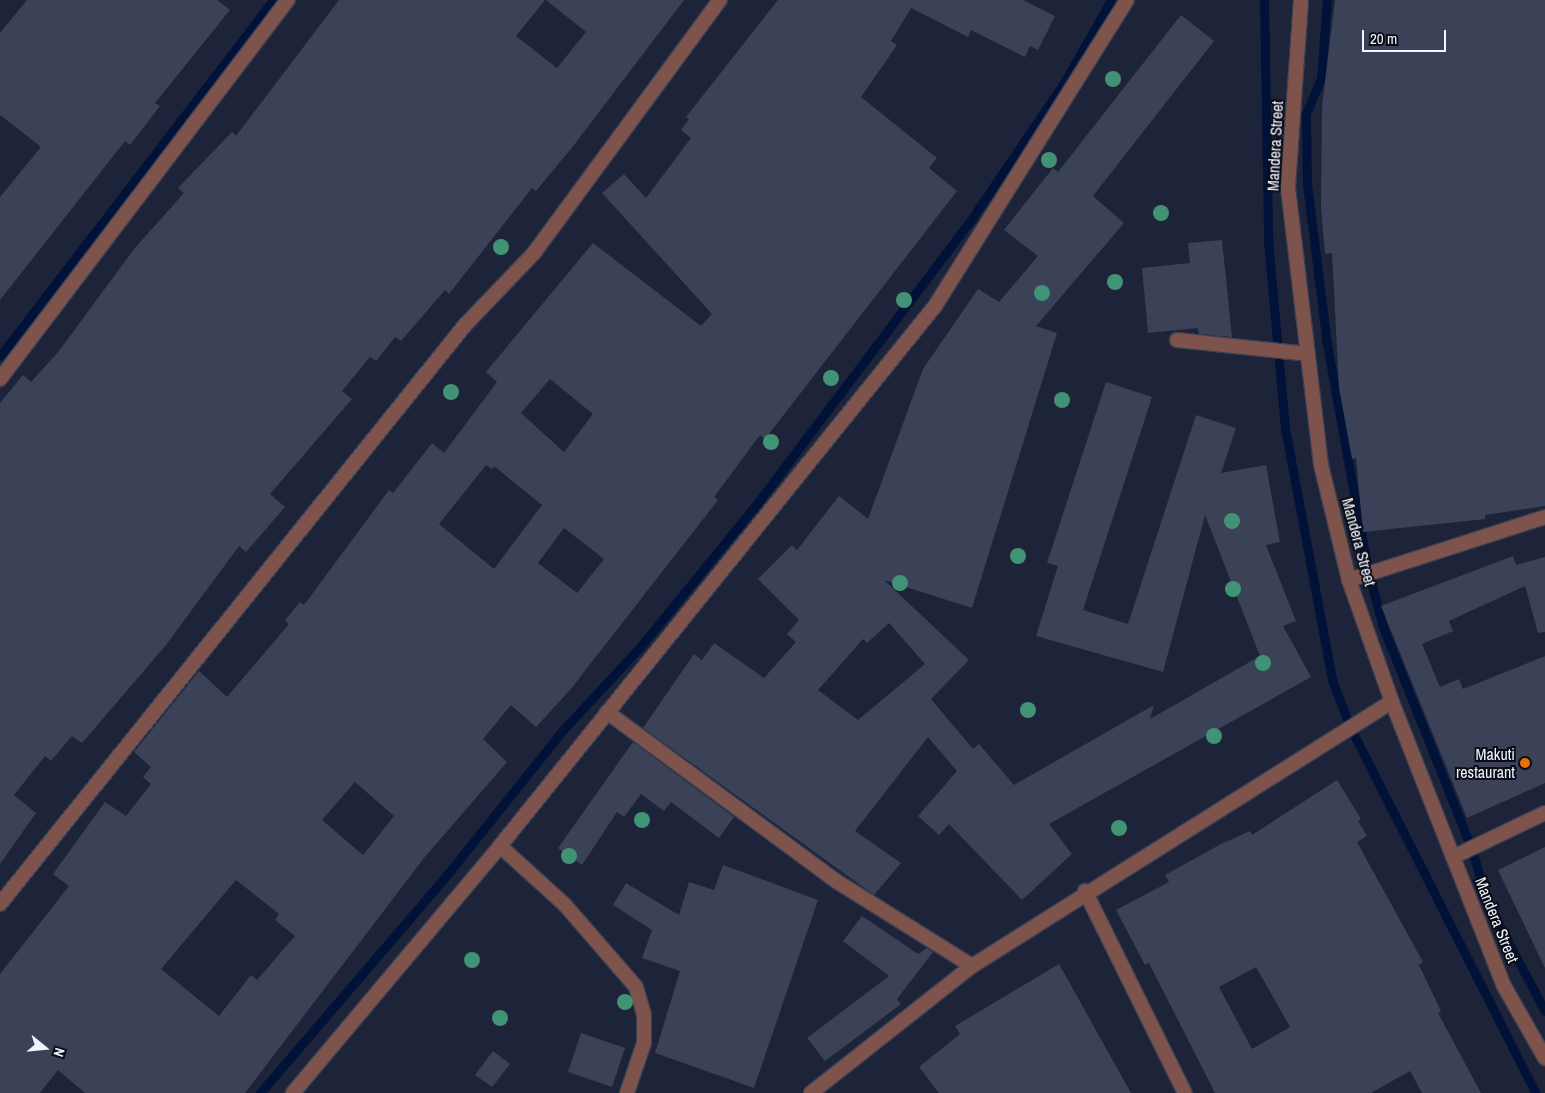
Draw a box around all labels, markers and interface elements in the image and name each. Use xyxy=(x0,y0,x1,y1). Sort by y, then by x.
scale bar xyxy=(1365,20,1449,52)
text: 20 m xyxy=(1370,28,1397,49)
street label: Mandera Street xyxy=(1263,100,1287,192)
street label: Mandera Street xyxy=(1338,496,1380,588)
place label: Makuti restaurant xyxy=(1456,744,1515,782)
marker: Makuti restaurant xyxy=(1519,757,1531,769)
street label: Mandera Street xyxy=(1471,874,1523,966)
north arrow xyxy=(20,1023,70,1073)
text: N xyxy=(50,1046,69,1059)

